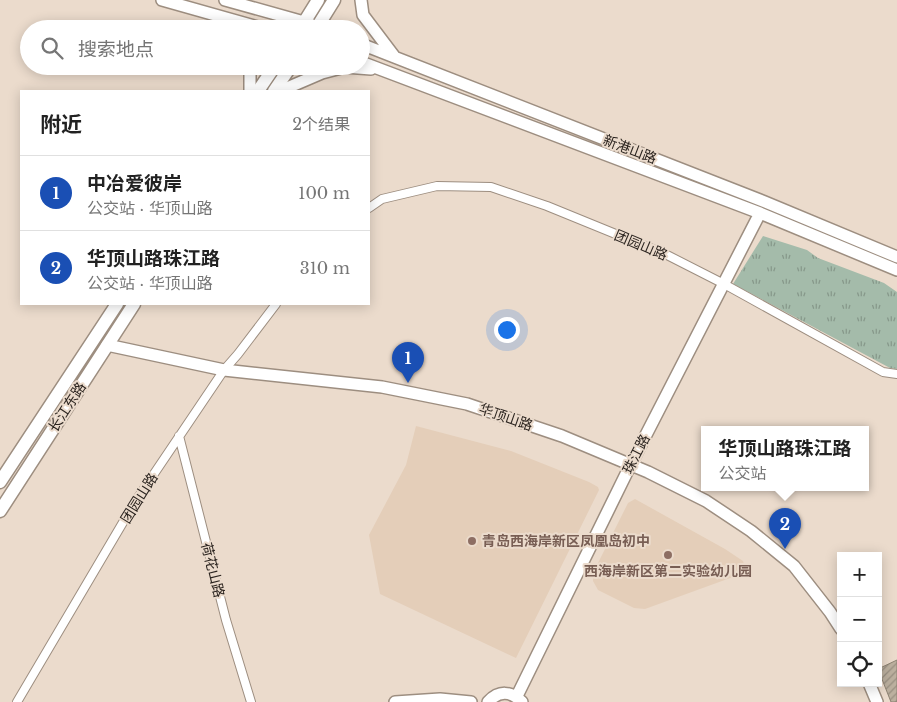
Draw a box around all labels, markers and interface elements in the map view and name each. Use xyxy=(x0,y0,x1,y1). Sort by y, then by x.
search box xyxy=(20,20,370,75)
icon: search xyxy=(38,34,66,62)
text: 搜索地点 xyxy=(78,38,154,61)
text: 附近 xyxy=(40,112,82,138)
text: 2个结果 xyxy=(292,114,350,134)
street label: 新港山路 xyxy=(601,131,659,167)
text: 中冶爱彼岸 xyxy=(87,172,182,195)
text: 1 xyxy=(53,183,59,203)
text: 100 m xyxy=(298,183,350,203)
text: 公交站 · 华顶山路 xyxy=(87,198,213,218)
street label: 团园山路 xyxy=(612,226,670,264)
text: 华顶山路珠江路 xyxy=(87,247,220,270)
text: 2 xyxy=(51,258,61,278)
text: 310 m xyxy=(300,258,350,278)
text: 公交站 · 华顶山路 xyxy=(87,273,213,293)
your location xyxy=(494,317,520,343)
pin: 1 xyxy=(392,342,424,383)
street label: 长江东路 xyxy=(44,379,90,435)
street label: 华顶山路 xyxy=(477,399,535,435)
popup xyxy=(701,426,869,491)
street label: 珠江路 xyxy=(618,431,654,477)
text: 华顶山路珠江路 xyxy=(718,437,852,460)
text: 公交站 xyxy=(718,463,767,483)
street label: 团园山路 xyxy=(117,469,161,527)
pin: 2 xyxy=(769,508,801,549)
place label: 青岛西海岸新区凤凰岛初中 xyxy=(482,532,650,550)
marker: 青岛西海岸新区凤凰岛初中 xyxy=(466,535,478,547)
street label: 荷花山路 xyxy=(197,541,229,599)
marker: 西海岸新区第二实验幼儿园 xyxy=(662,549,674,561)
map controls xyxy=(837,552,882,687)
button: + xyxy=(837,552,882,597)
place label: 西海岸新区第二实验幼儿园 xyxy=(584,562,752,580)
button: − xyxy=(837,597,882,642)
button: locate xyxy=(837,642,882,687)

